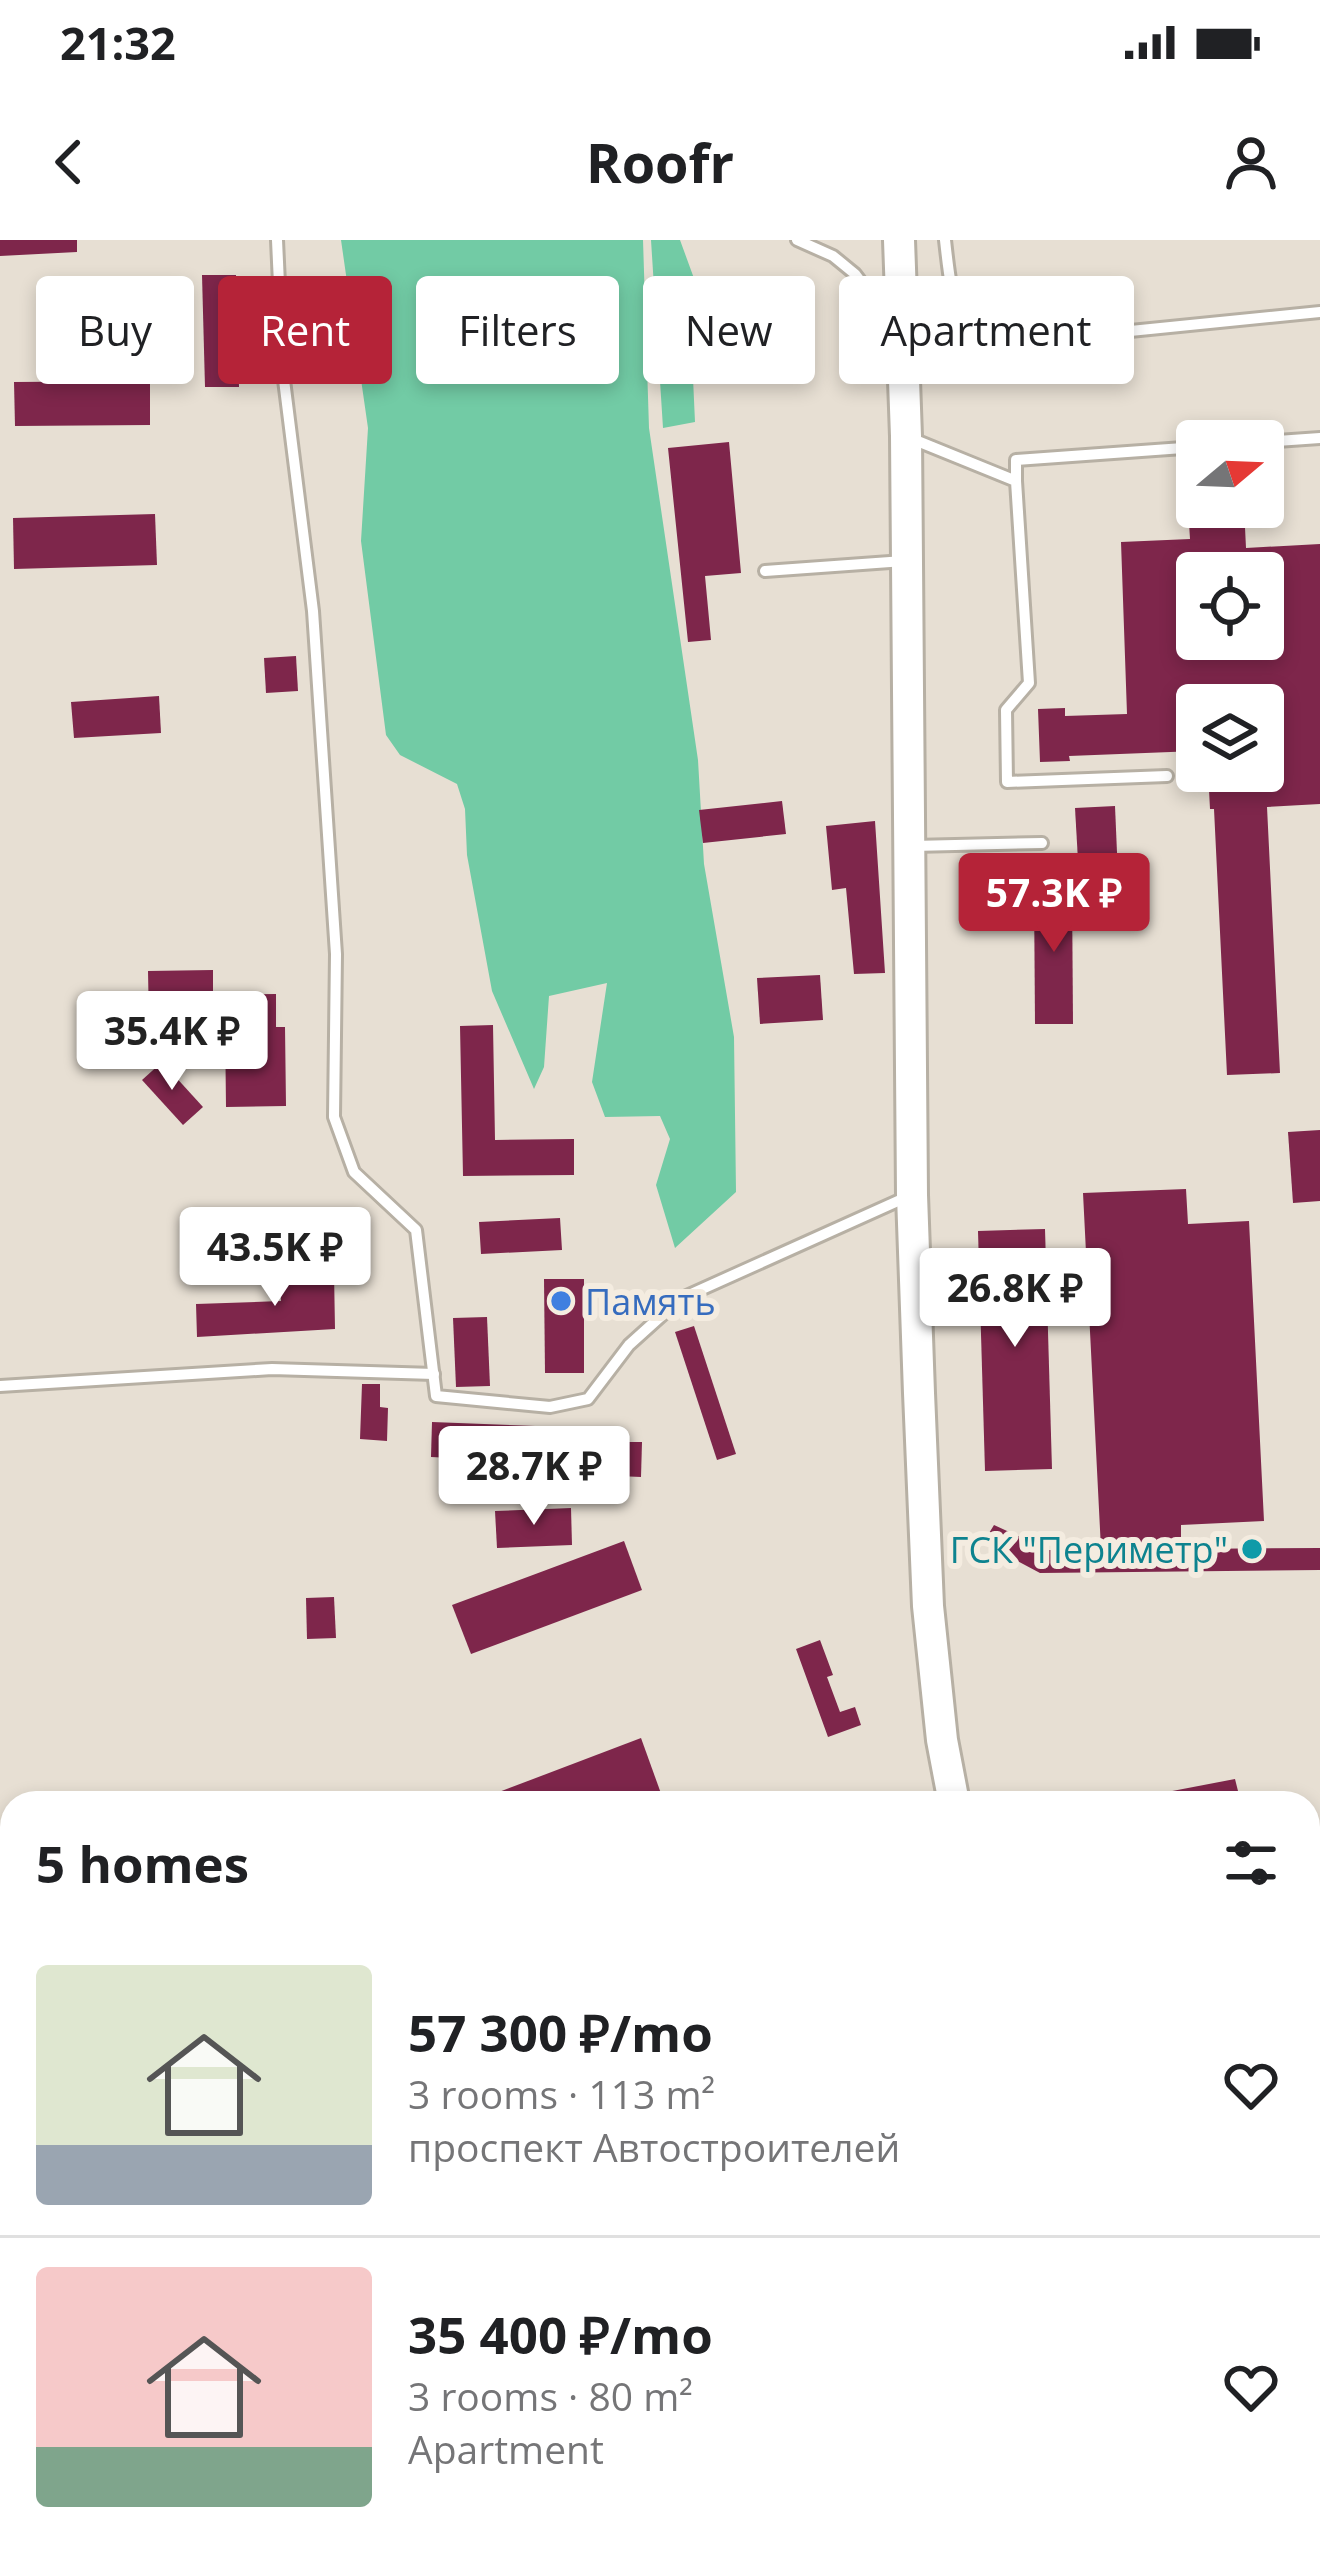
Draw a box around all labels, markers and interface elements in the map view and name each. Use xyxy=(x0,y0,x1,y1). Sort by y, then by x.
text: 21:32 xyxy=(60,12,176,73)
text: Roofr xyxy=(586,125,734,199)
icon: back xyxy=(36,129,102,195)
icon: person xyxy=(1218,129,1284,195)
chip: Buy xyxy=(36,276,194,384)
chip: Rent xyxy=(218,276,392,384)
chip: Filters xyxy=(416,276,619,384)
chip: New xyxy=(643,276,815,384)
chip: Apartment xyxy=(839,276,1134,384)
north arrow xyxy=(1176,420,1284,528)
map controls xyxy=(1176,420,1284,792)
button: locate xyxy=(1176,552,1284,660)
button: layers xyxy=(1176,684,1284,792)
pin: 57.3K ₽ xyxy=(943,853,1165,955)
text: 57.3K ₽ xyxy=(986,865,1122,918)
pin: 35.4K ₽ xyxy=(61,991,283,1093)
text: 35.4K ₽ xyxy=(104,1003,240,1056)
pin: 43.5K ₽ xyxy=(164,1207,386,1309)
text: 43.5K ₽ xyxy=(207,1219,343,1272)
pin: 26.8K ₽ xyxy=(904,1248,1126,1350)
text: 26.8K ₽ xyxy=(947,1260,1083,1313)
place label: Память xyxy=(585,1277,716,1326)
marker: Память xyxy=(548,1288,574,1314)
pin: 28.7K ₽ xyxy=(423,1426,645,1528)
text: 28.7K ₽ xyxy=(466,1438,602,1491)
place label: ГСК "Периметр" xyxy=(950,1525,1228,1574)
marker: ГСК "Периметр" xyxy=(1239,1536,1265,1562)
text: 5 homes xyxy=(36,1828,249,1898)
icon: filters xyxy=(1218,1830,1284,1896)
text: 57 300 ₽/mo xyxy=(408,1997,713,2067)
icon: home xyxy=(132,2013,276,2157)
icon: heart xyxy=(1218,2052,1284,2118)
text: 3 rooms · 113 m² xyxy=(408,2067,715,2120)
text: проспект Автостроителей xyxy=(408,2120,900,2173)
text: 35 400 ₽/mo xyxy=(408,2299,713,2369)
icon: home xyxy=(132,2315,276,2459)
icon: heart xyxy=(1218,2354,1284,2420)
text: 3 rooms · 80 m² xyxy=(408,2369,693,2422)
text: Apartment xyxy=(408,2422,604,2475)

